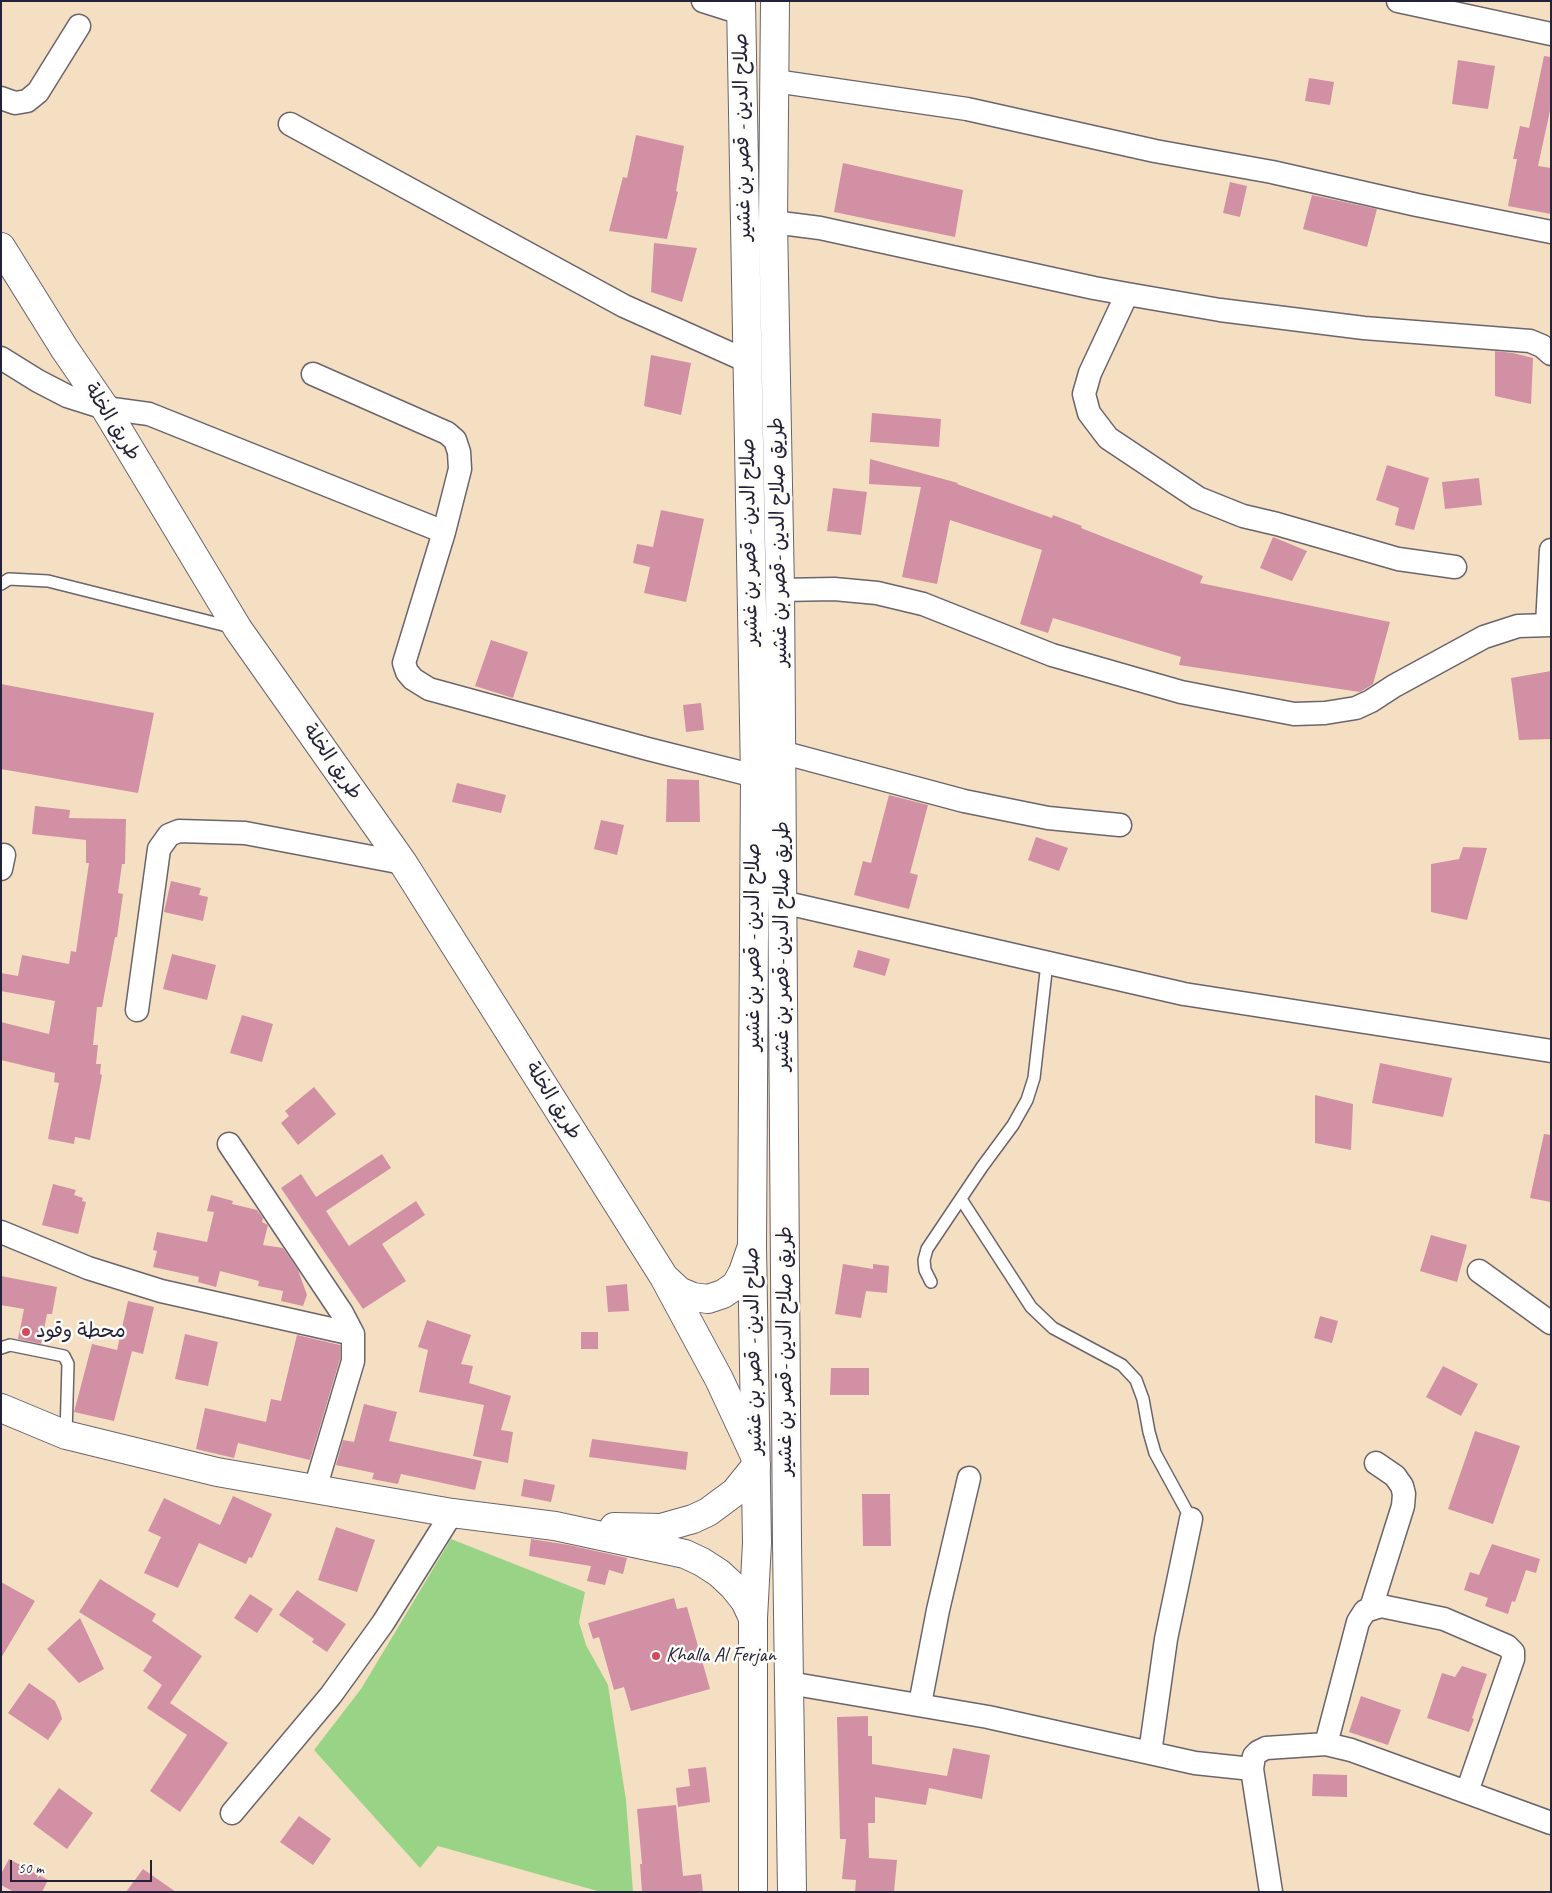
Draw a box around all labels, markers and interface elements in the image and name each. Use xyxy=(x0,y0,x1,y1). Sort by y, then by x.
street label: صلاح الدين - قصر بن غشير xyxy=(729,33,757,241)
street label: طريق الخلة xyxy=(79,379,145,465)
street label: طريق صلاح الدين -قصر بن غشير xyxy=(765,417,793,667)
street label: صلاح الدين - قصر بن غشير xyxy=(736,438,764,646)
street label: طريق الخلة xyxy=(297,719,367,805)
street label: طريق صلاح الدين -قصر بن غشير xyxy=(771,821,795,1071)
street label: صلاح الدين - قصر بن غشير xyxy=(742,843,766,1051)
street label: طريق الخلة xyxy=(520,1058,586,1144)
street label: طريق صلاح الدين -قصر بن غشير xyxy=(774,1226,798,1476)
street label: صلاح الدين - قصر بن غشير xyxy=(740,1247,768,1455)
place label: محطة وقود xyxy=(36,1320,126,1344)
marker: محطة وقود xyxy=(20,1326,32,1338)
place label: Khalla Al Ferjan xyxy=(666,1644,776,1668)
marker: Khalla Al Ferjan xyxy=(650,1650,662,1662)
scale bar xyxy=(12,1850,155,1882)
text: 50 m xyxy=(18,1859,44,1878)

